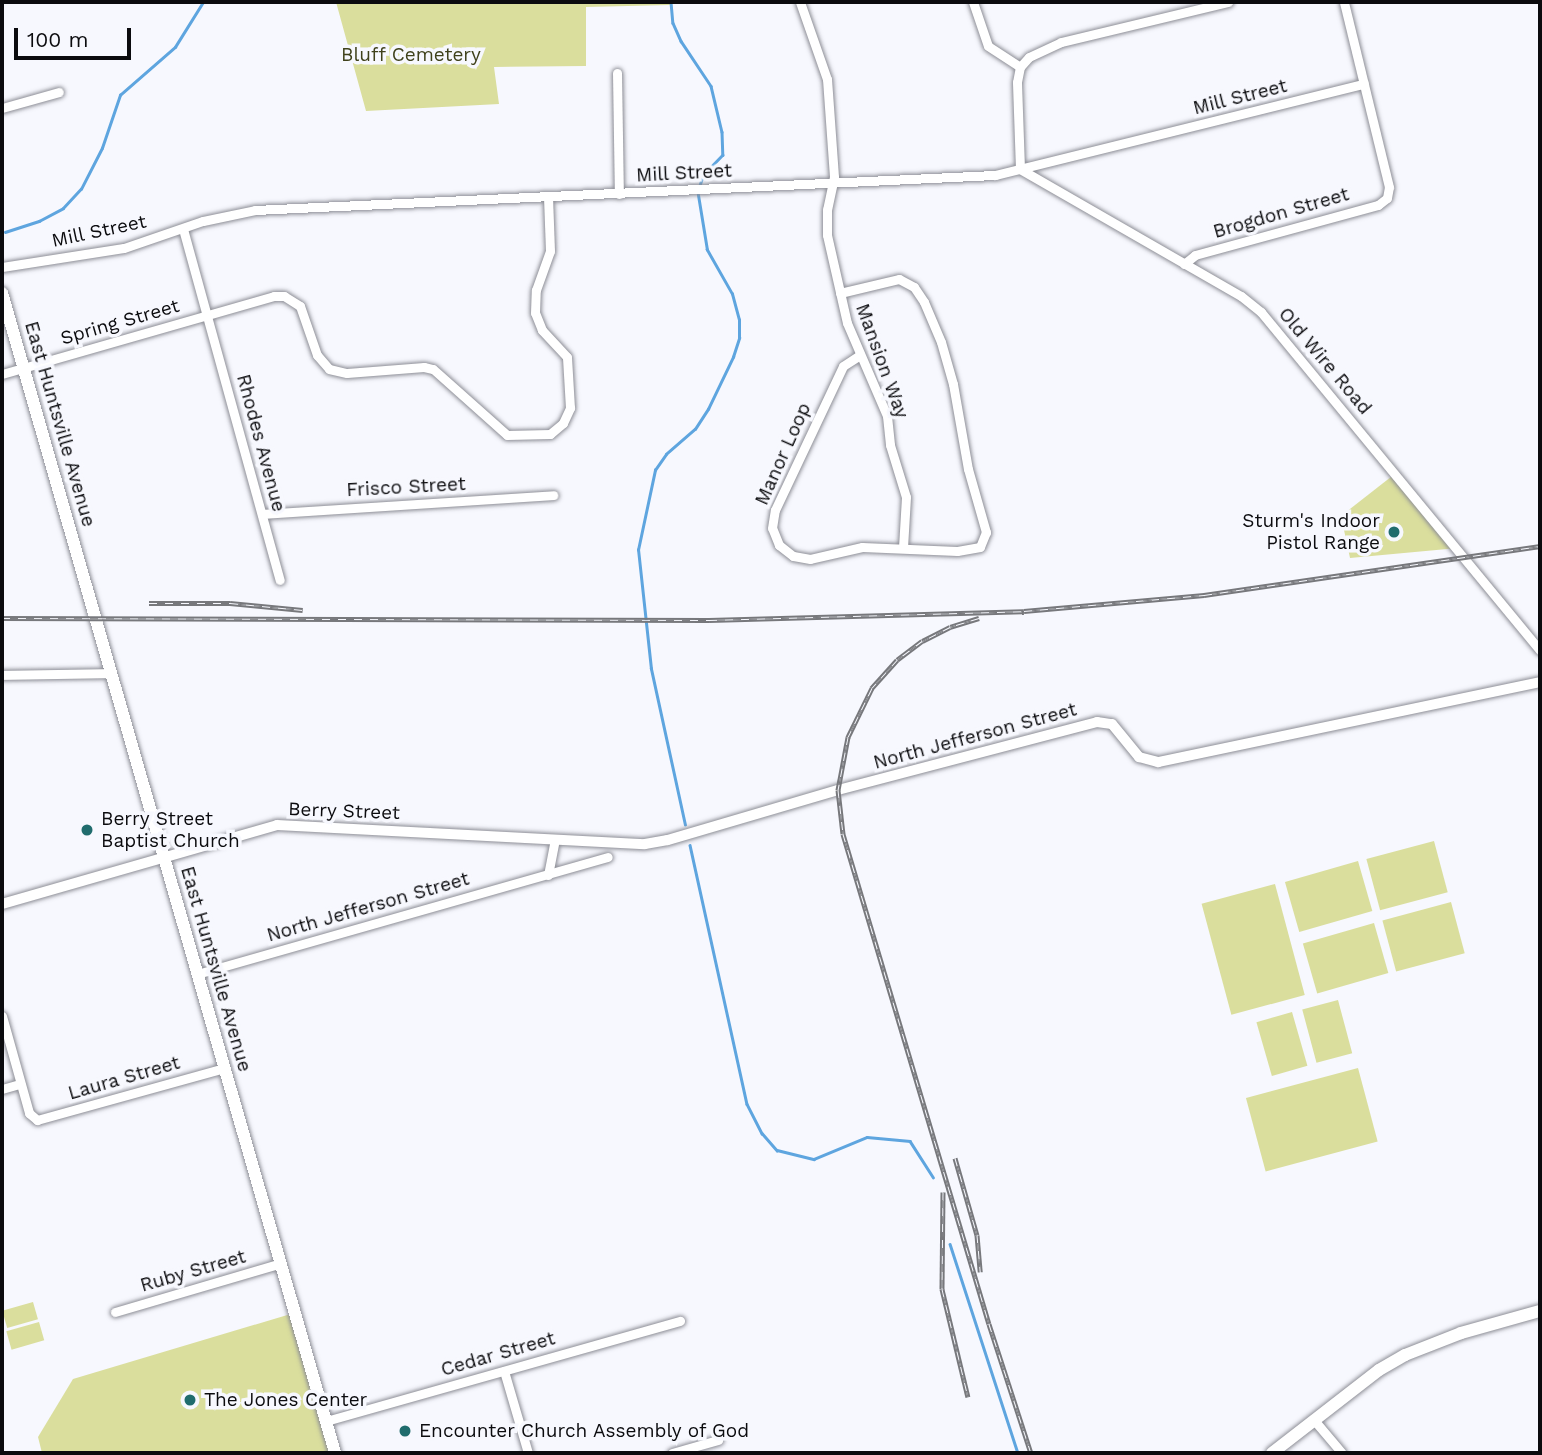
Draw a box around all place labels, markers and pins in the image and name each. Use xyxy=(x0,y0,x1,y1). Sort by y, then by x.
place label: Sturm's Indoor Pistol Range xyxy=(1242,510,1380,554)
marker: Sturm's Indoor Pistol Range xyxy=(1386,524,1402,540)
place label: Berry Street Baptist Church xyxy=(101,808,240,852)
marker: Berry Street Baptist Church xyxy=(79,822,95,838)
place label: The Jones Center xyxy=(204,1389,368,1411)
marker: The Jones Center xyxy=(182,1392,198,1408)
place label: Encounter Church Assembly of God xyxy=(419,1420,752,1442)
marker: Encounter Church Assembly of God xyxy=(397,1423,413,1439)

